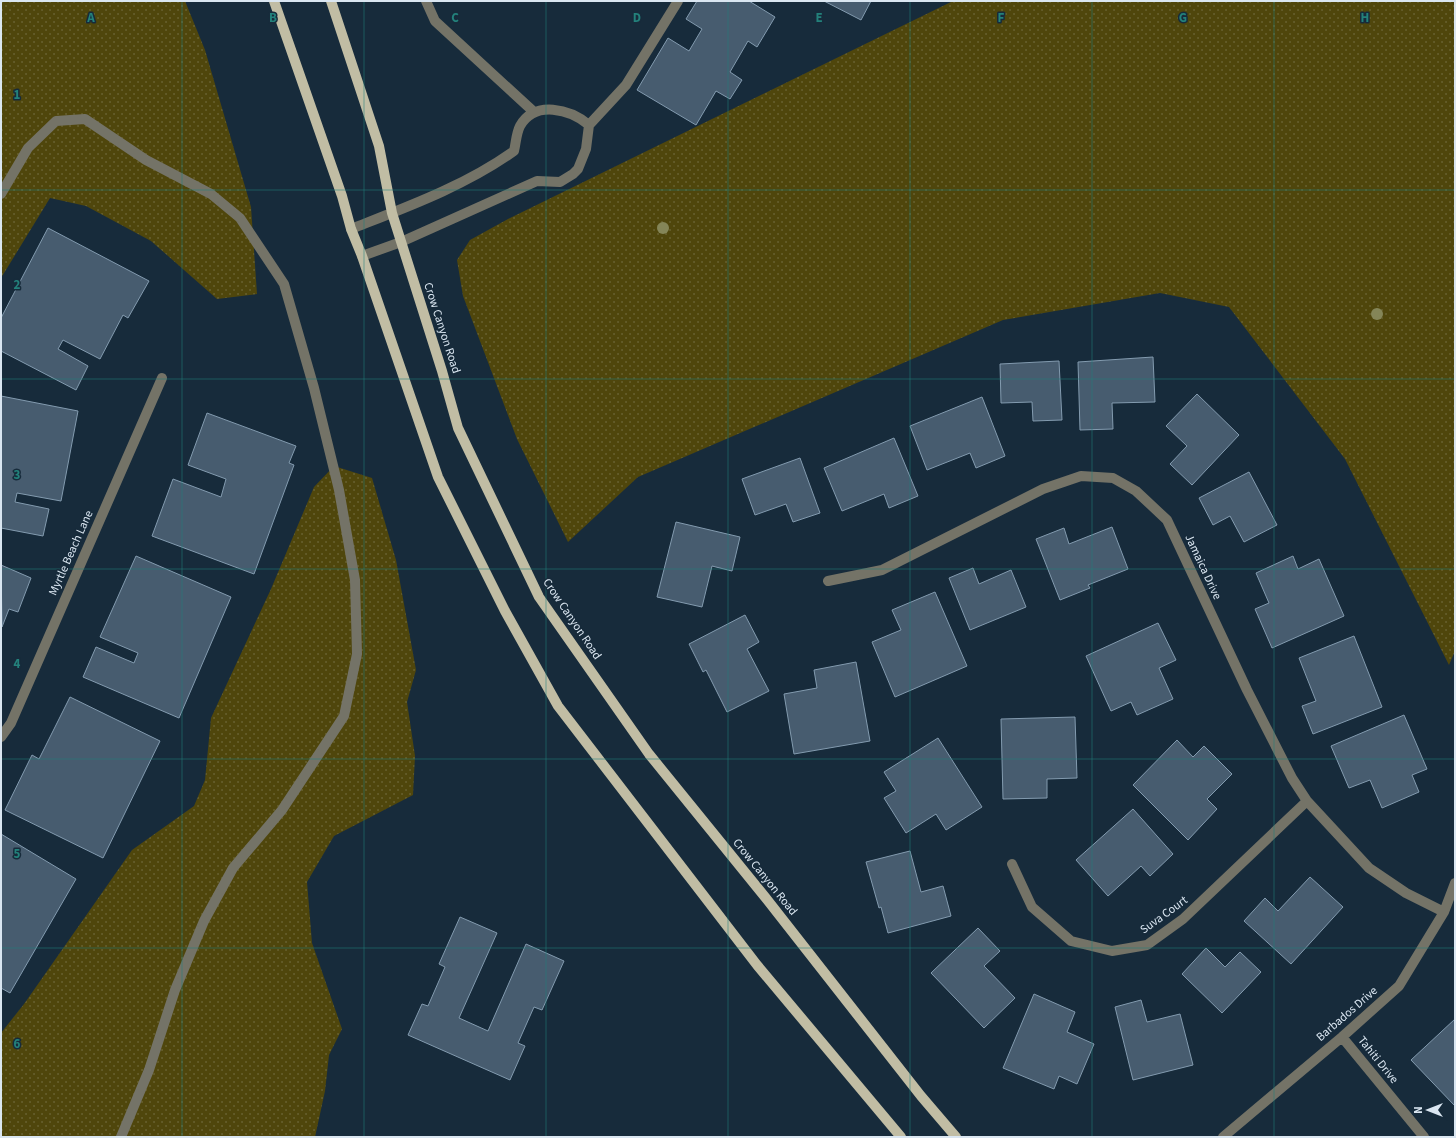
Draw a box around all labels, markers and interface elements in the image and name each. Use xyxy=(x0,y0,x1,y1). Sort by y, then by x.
text: A xyxy=(86,9,95,27)
text: B xyxy=(269,9,277,27)
text: C xyxy=(451,9,459,27)
text: D xyxy=(633,9,641,27)
text: E xyxy=(815,9,823,27)
text: F xyxy=(998,9,1005,27)
text: G xyxy=(1179,9,1187,27)
text: H xyxy=(1361,9,1369,27)
text: 1 xyxy=(14,86,21,104)
text: 2 xyxy=(14,276,21,294)
street label: Crow Canyon Road xyxy=(419,280,465,376)
text: 3 xyxy=(14,466,21,484)
street label: Myrtle Beach Lane xyxy=(45,508,97,598)
street label: Jamaica Drive xyxy=(1180,531,1226,603)
street label: Crow Canyon Road xyxy=(538,575,606,663)
text: 4 xyxy=(14,655,21,673)
street label: Crow Canyon Road xyxy=(729,835,801,919)
text: 5 xyxy=(14,845,21,863)
street label: Suva Court xyxy=(1137,892,1191,938)
street label: Barbados Drive xyxy=(1313,983,1381,1045)
street label: Tahiti Drive xyxy=(1354,1033,1402,1087)
text: 6 xyxy=(14,1035,21,1053)
north arrow xyxy=(1408,1090,1448,1130)
text: N xyxy=(1411,1106,1426,1114)

